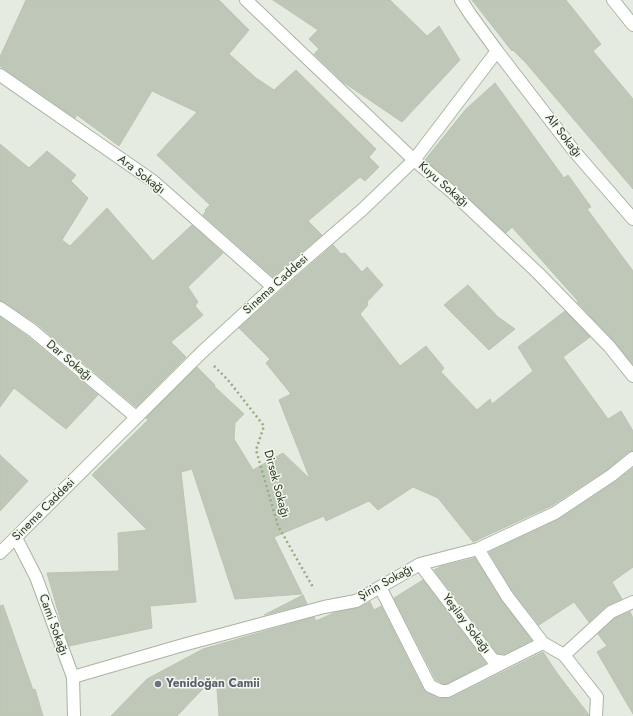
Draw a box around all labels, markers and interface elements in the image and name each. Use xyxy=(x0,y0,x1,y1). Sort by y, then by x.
street label: Alt Sokağı xyxy=(542,111,584,161)
street label: Ara Sokağı xyxy=(114,153,168,197)
street label: Kuyu Sokağı xyxy=(415,159,471,211)
street label: Sinema Caddesi xyxy=(240,252,312,318)
street label: Dar Sokağı xyxy=(43,338,95,384)
street label: Dirsek Sokağı xyxy=(260,449,292,519)
street label: Sinema Caddesi xyxy=(10,476,78,544)
street label: Şirin Sokağı xyxy=(356,562,416,604)
street label: Yeşilay Sokağı xyxy=(439,591,493,657)
street label: Cami Sokağı xyxy=(35,592,71,658)
place label: Yenidoğan Camii xyxy=(166,677,260,691)
marker: Yenidoğan Camii xyxy=(153,679,163,689)

